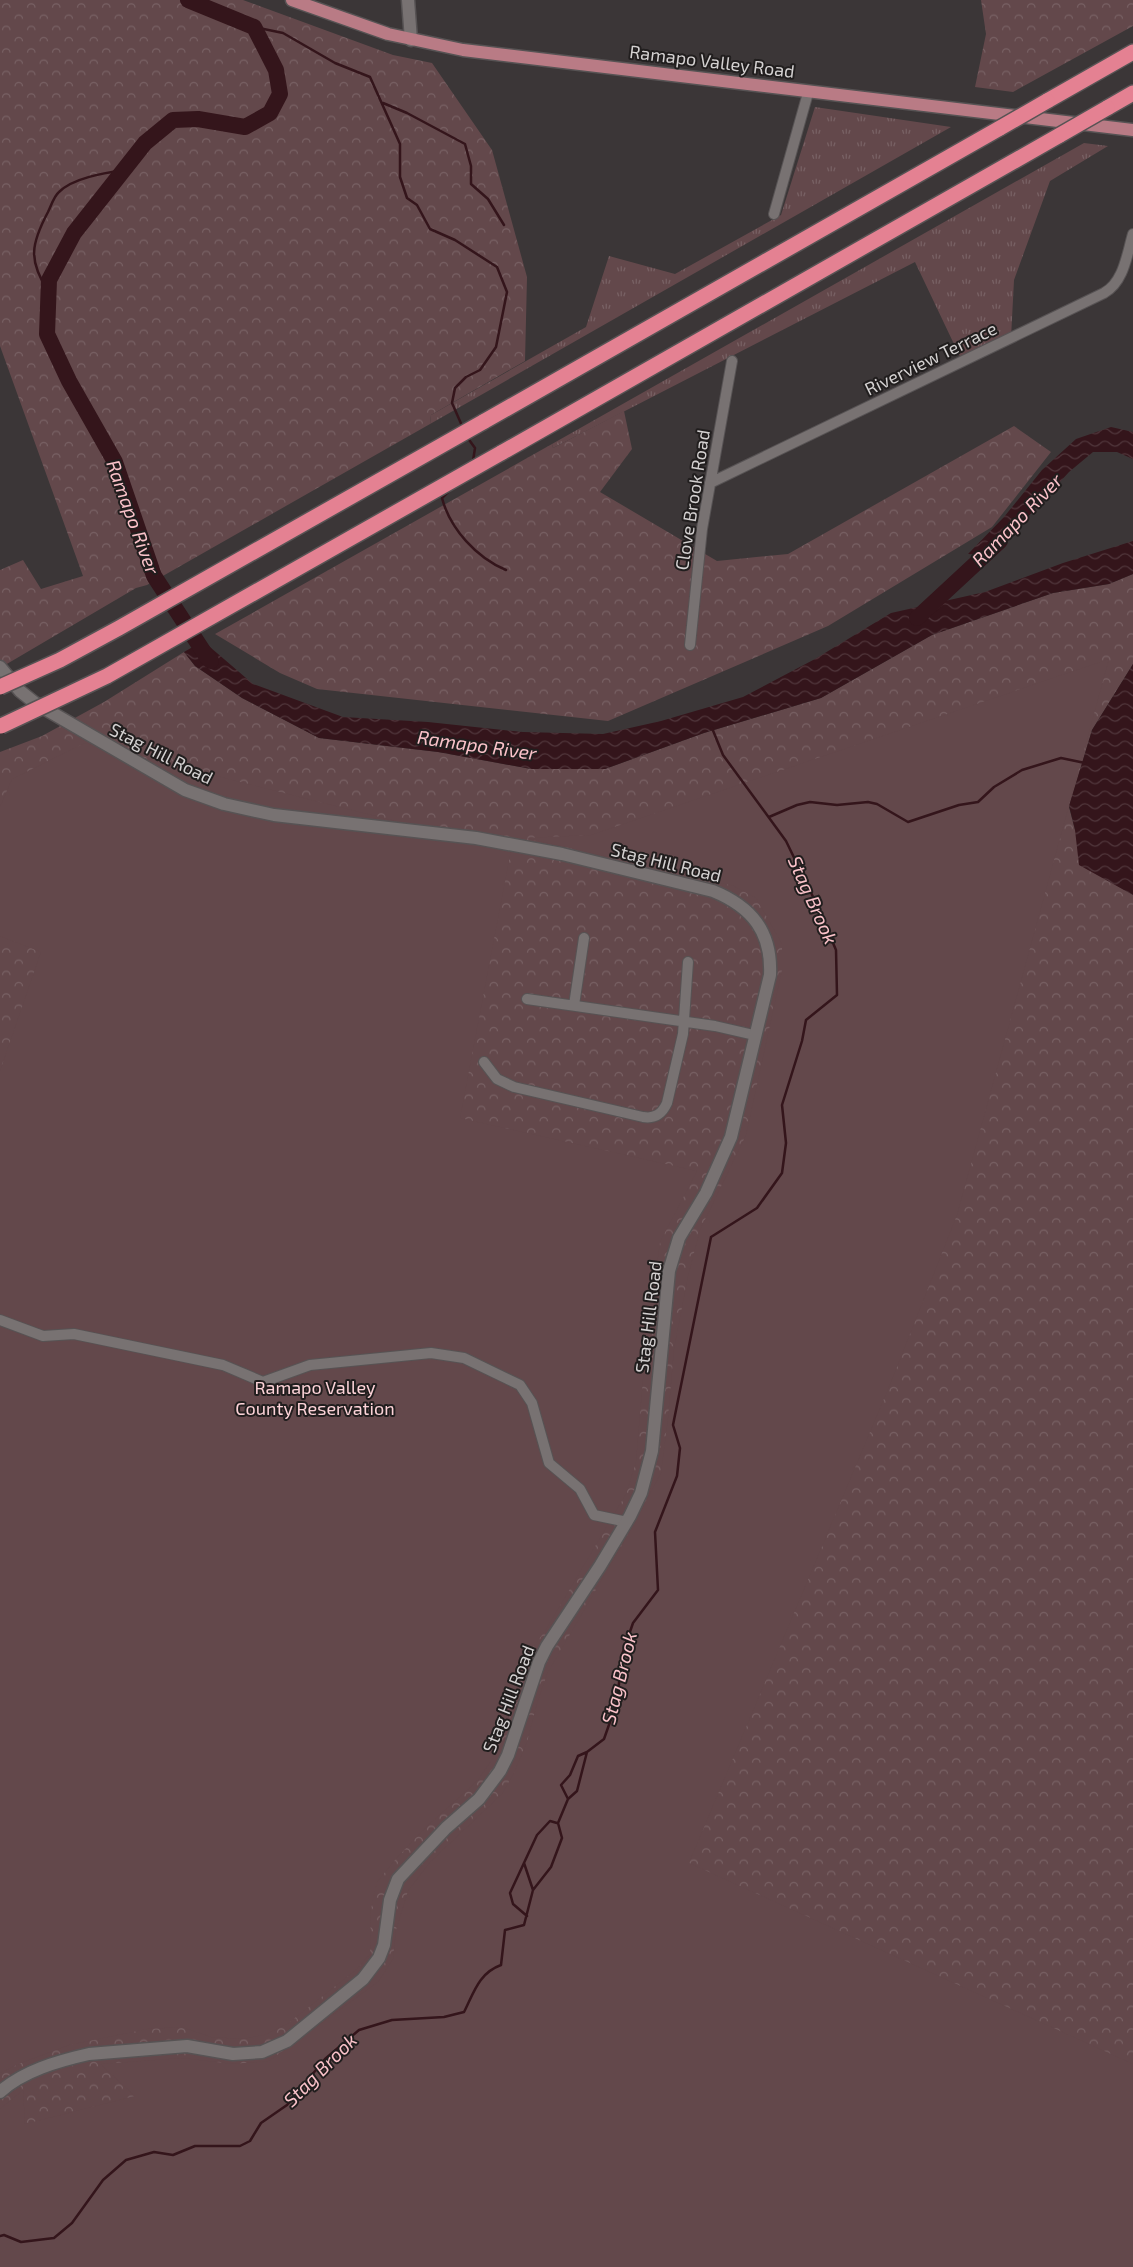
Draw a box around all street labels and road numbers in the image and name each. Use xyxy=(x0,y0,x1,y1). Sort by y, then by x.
street label: Ramapo Valley Road xyxy=(628,40,796,82)
street label: Riverview Terrace xyxy=(861,317,1000,400)
street label: Clove Brook Road xyxy=(670,428,714,572)
street label: Stag Hill Road xyxy=(106,718,217,789)
street label: Stag Hill Road xyxy=(609,838,724,886)
street label: Stag Hill Road xyxy=(630,1259,666,1374)
street label: Stag Hill Road xyxy=(478,1642,539,1755)

